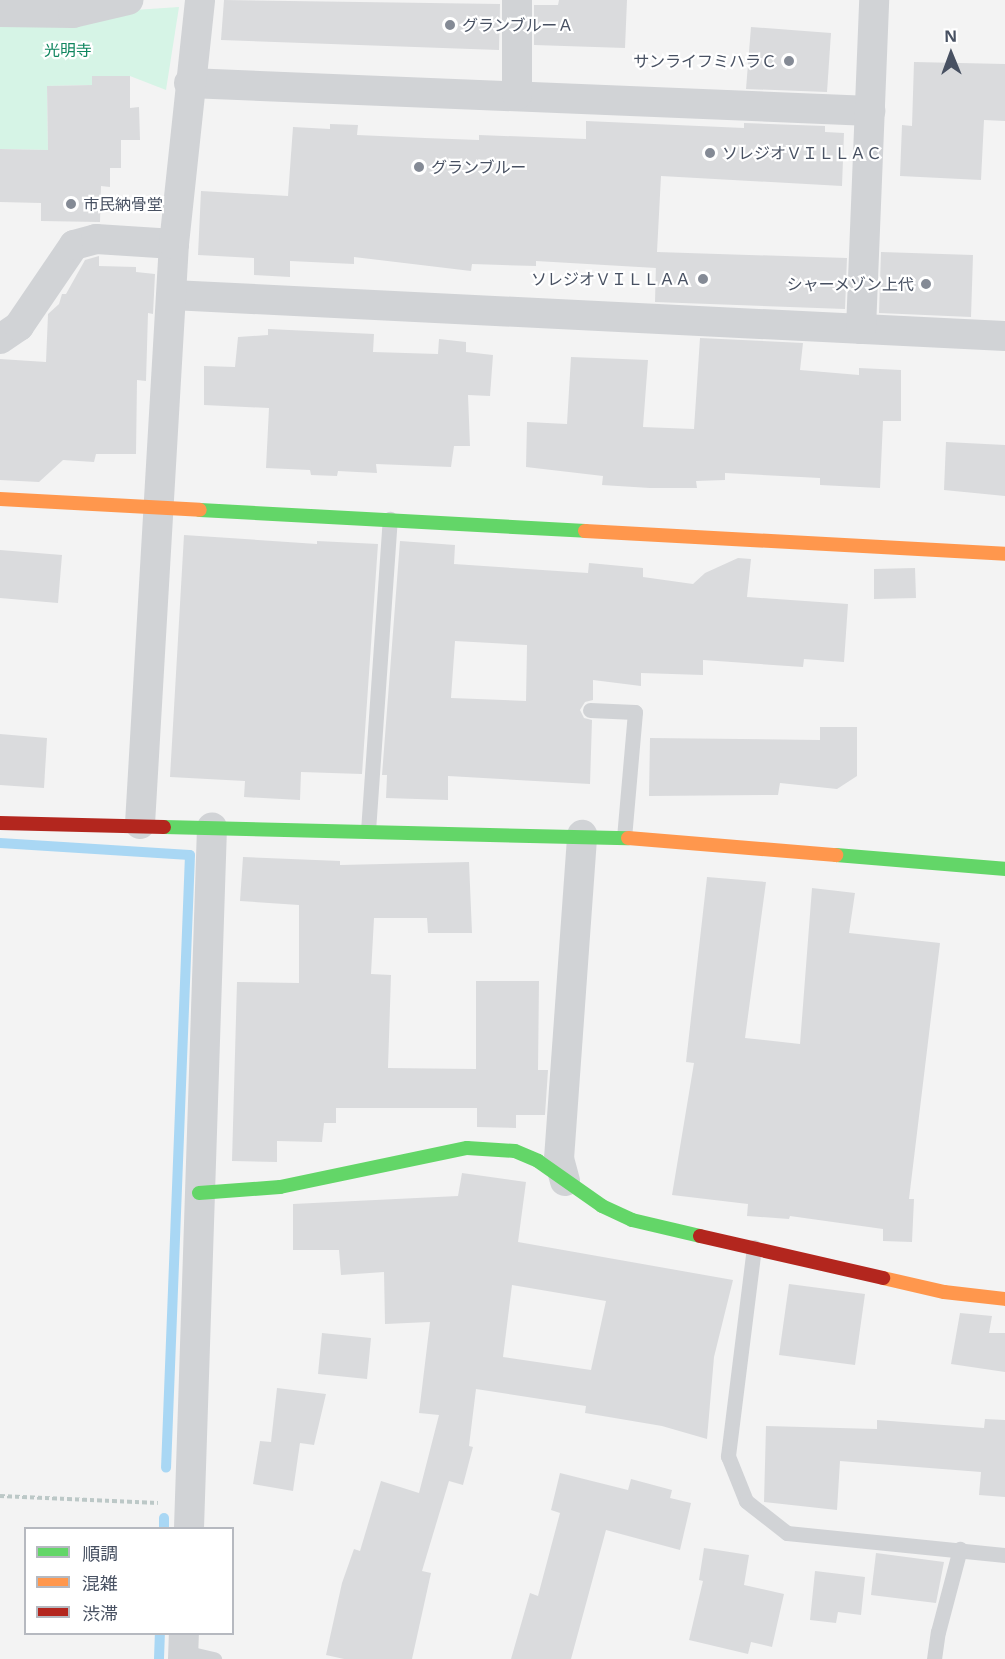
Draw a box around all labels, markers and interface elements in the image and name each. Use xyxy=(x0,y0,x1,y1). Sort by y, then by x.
place label: グランブルーＡ xyxy=(462,15,574,35)
marker: グランブルーＡ xyxy=(443,18,457,32)
north arrow xyxy=(921,24,981,84)
text: N xyxy=(944,25,957,47)
park label: 光明寺 xyxy=(44,40,92,60)
place label: サンライフミハラＣ xyxy=(633,51,777,71)
marker: サンライフミハラＣ xyxy=(782,54,796,68)
place label: ソレジオＶＩＬＬＡＣ xyxy=(722,143,882,163)
marker: ソレジオＶＩＬＬＡＣ xyxy=(703,146,717,160)
place label: グランブルー xyxy=(431,157,527,177)
marker: グランブルー xyxy=(412,160,426,174)
place label: 市民納骨堂 xyxy=(83,194,163,214)
marker: 市民納骨堂 xyxy=(64,197,78,211)
place label: ソレジオＶＩＬＬＡＡ xyxy=(531,269,691,289)
marker: ソレジオＶＩＬＬＡＡ xyxy=(696,272,710,286)
place label: シャーメゾン上代 xyxy=(786,274,914,294)
marker: シャーメゾン上代 xyxy=(919,277,933,291)
legend xyxy=(24,1527,234,1635)
text: 順調 xyxy=(82,1541,118,1565)
text: 混雑 xyxy=(82,1571,118,1595)
text: 渋滞 xyxy=(82,1601,118,1625)

